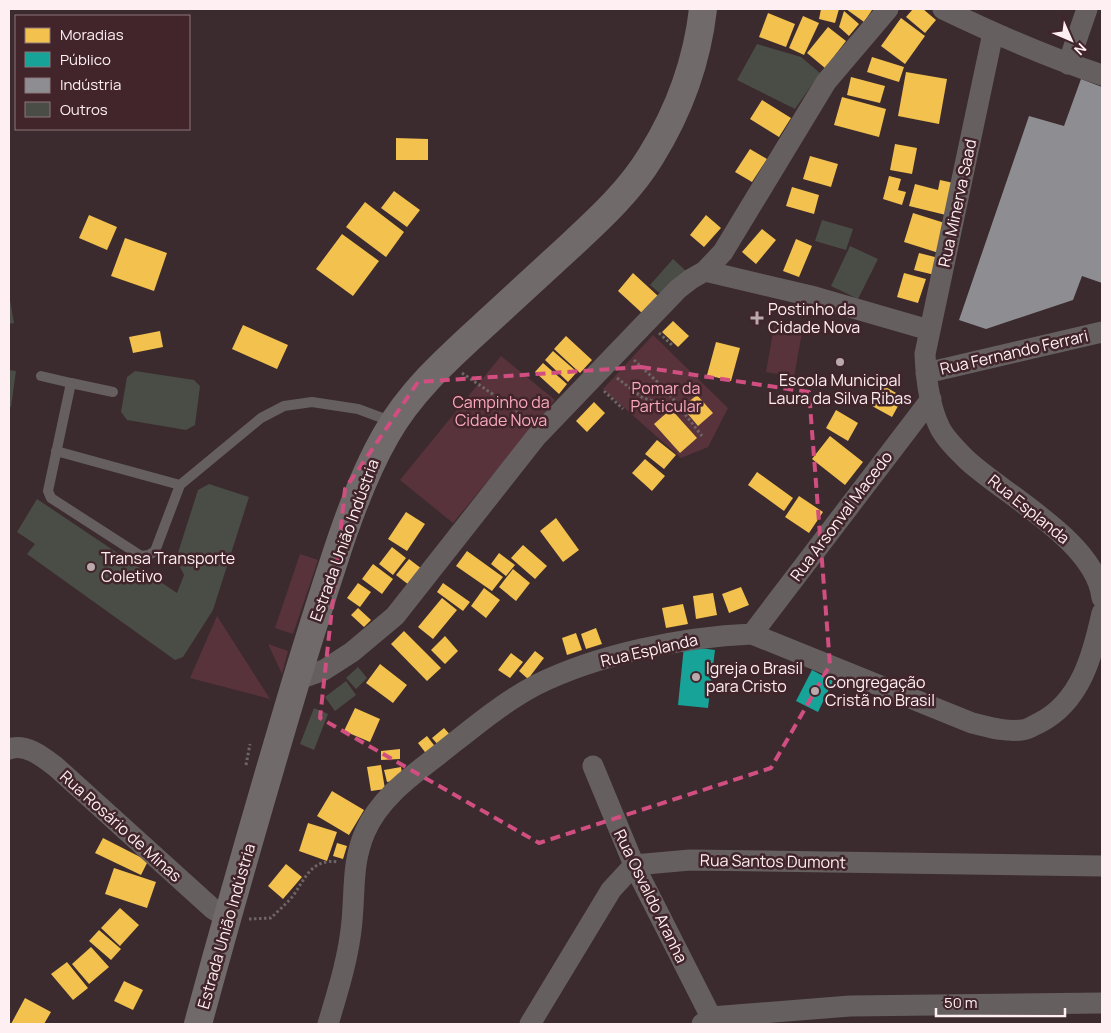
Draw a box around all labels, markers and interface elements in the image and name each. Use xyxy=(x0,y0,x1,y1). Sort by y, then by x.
legend xyxy=(15,15,190,130)
north arrow xyxy=(1046,15,1096,65)
text: Moradias xyxy=(60,24,124,45)
text: N xyxy=(1070,39,1091,60)
text: Público xyxy=(60,49,111,70)
text: Indústria xyxy=(60,74,121,95)
text: Outros xyxy=(60,99,108,120)
street label: Rua Minerva Saad xyxy=(933,137,981,269)
place label: Postinho da Cidade Nova xyxy=(768,298,860,338)
marker: Postinho da Cidade Nova xyxy=(750,311,764,325)
street label: Rua Fernando Ferrari xyxy=(938,324,1090,380)
marker: Escola Municipal Laura da Silva Ribas xyxy=(834,356,846,368)
place label: Escola Municipal Laura da Silva Ribas xyxy=(768,369,912,409)
park label: Pomar da Particular xyxy=(631,377,702,417)
park label: Campinho da Cidade Nova xyxy=(452,391,550,431)
street label: Rua Arsonval Macedo xyxy=(785,447,897,585)
street label: Estrada União Indústria xyxy=(304,456,384,624)
street label: Rua Esplanda xyxy=(984,469,1074,549)
place label: Transa Transporte Coletivo xyxy=(101,547,235,587)
marker: Transa Transporte Coletivo xyxy=(85,561,97,573)
street label: Rua Esplanda xyxy=(598,628,700,672)
place label: Igreja o Brasil para Cristo xyxy=(706,657,803,697)
marker: Igreja o Brasil para Cristo xyxy=(690,671,702,683)
place label: Congregação Cristã no Brasil xyxy=(825,671,935,711)
marker: Congregação Cristã no Brasil xyxy=(809,685,821,697)
street label: Rua Rosário de Minas xyxy=(55,765,187,887)
street label: Rua Osvaldo Aranha xyxy=(609,826,693,966)
street label: Estrada União Indústria xyxy=(192,841,260,1011)
street label: Rua Santos Dumont xyxy=(700,849,846,873)
scale bar xyxy=(936,986,1065,1018)
text: 50 m xyxy=(944,992,978,1013)

